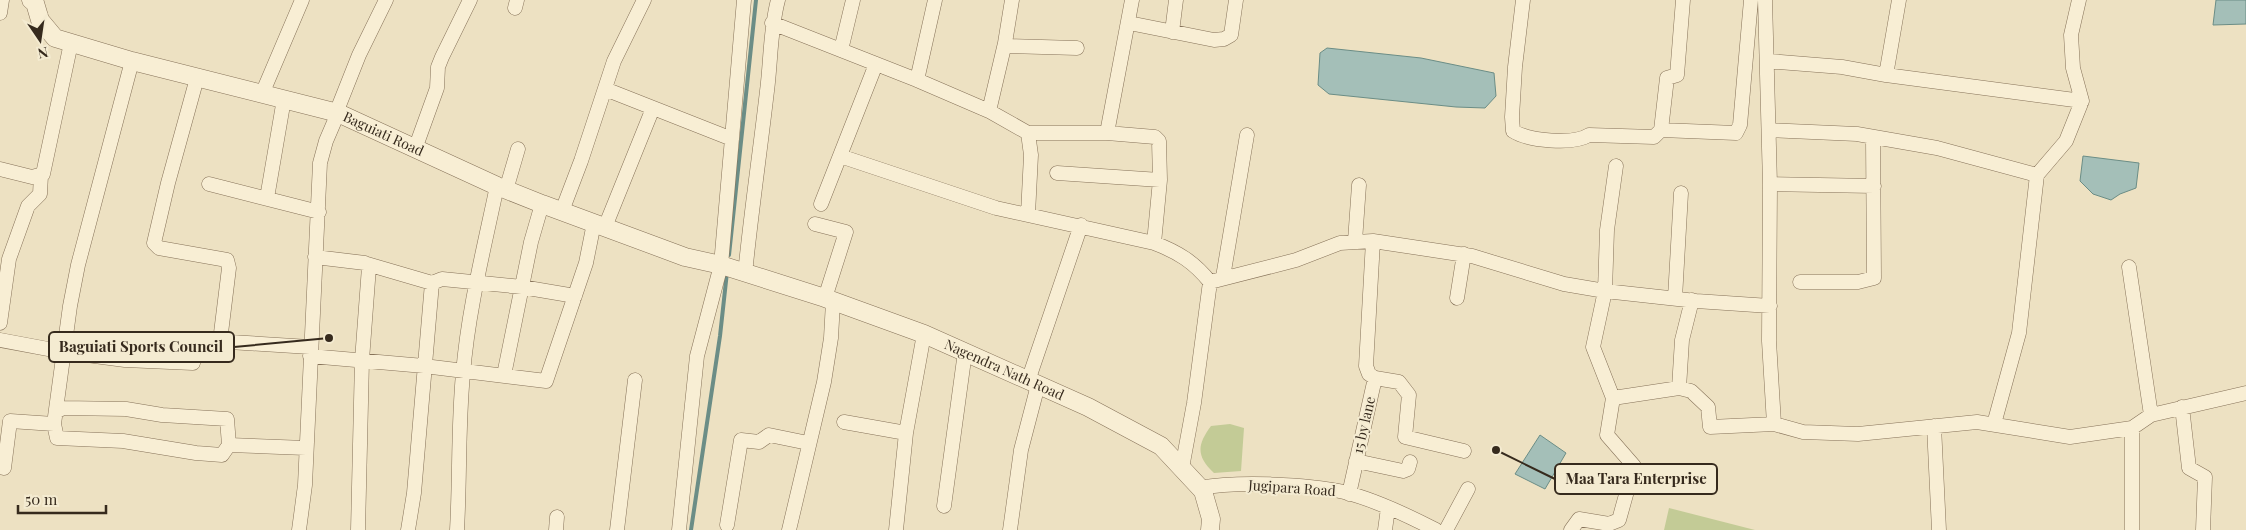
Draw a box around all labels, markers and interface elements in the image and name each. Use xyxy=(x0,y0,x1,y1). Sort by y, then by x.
north arrow xyxy=(15,15,65,65)
text: N xyxy=(36,43,50,64)
street label: Baguiati Road xyxy=(340,107,427,160)
callout: Baguiati Sports Council xyxy=(49,332,234,362)
street label: Nagendra Nath Road xyxy=(942,334,1067,404)
text: Baguiati Sports Council xyxy=(59,336,224,356)
street label: 15 by lane xyxy=(1348,394,1379,455)
callout: Maa Tara Enterprise xyxy=(1555,464,1717,494)
text: Maa Tara Enterprise xyxy=(1565,468,1707,488)
street label: Jugipara Road xyxy=(1247,475,1336,500)
scale bar xyxy=(18,482,105,514)
text: 50 m xyxy=(25,489,58,509)

